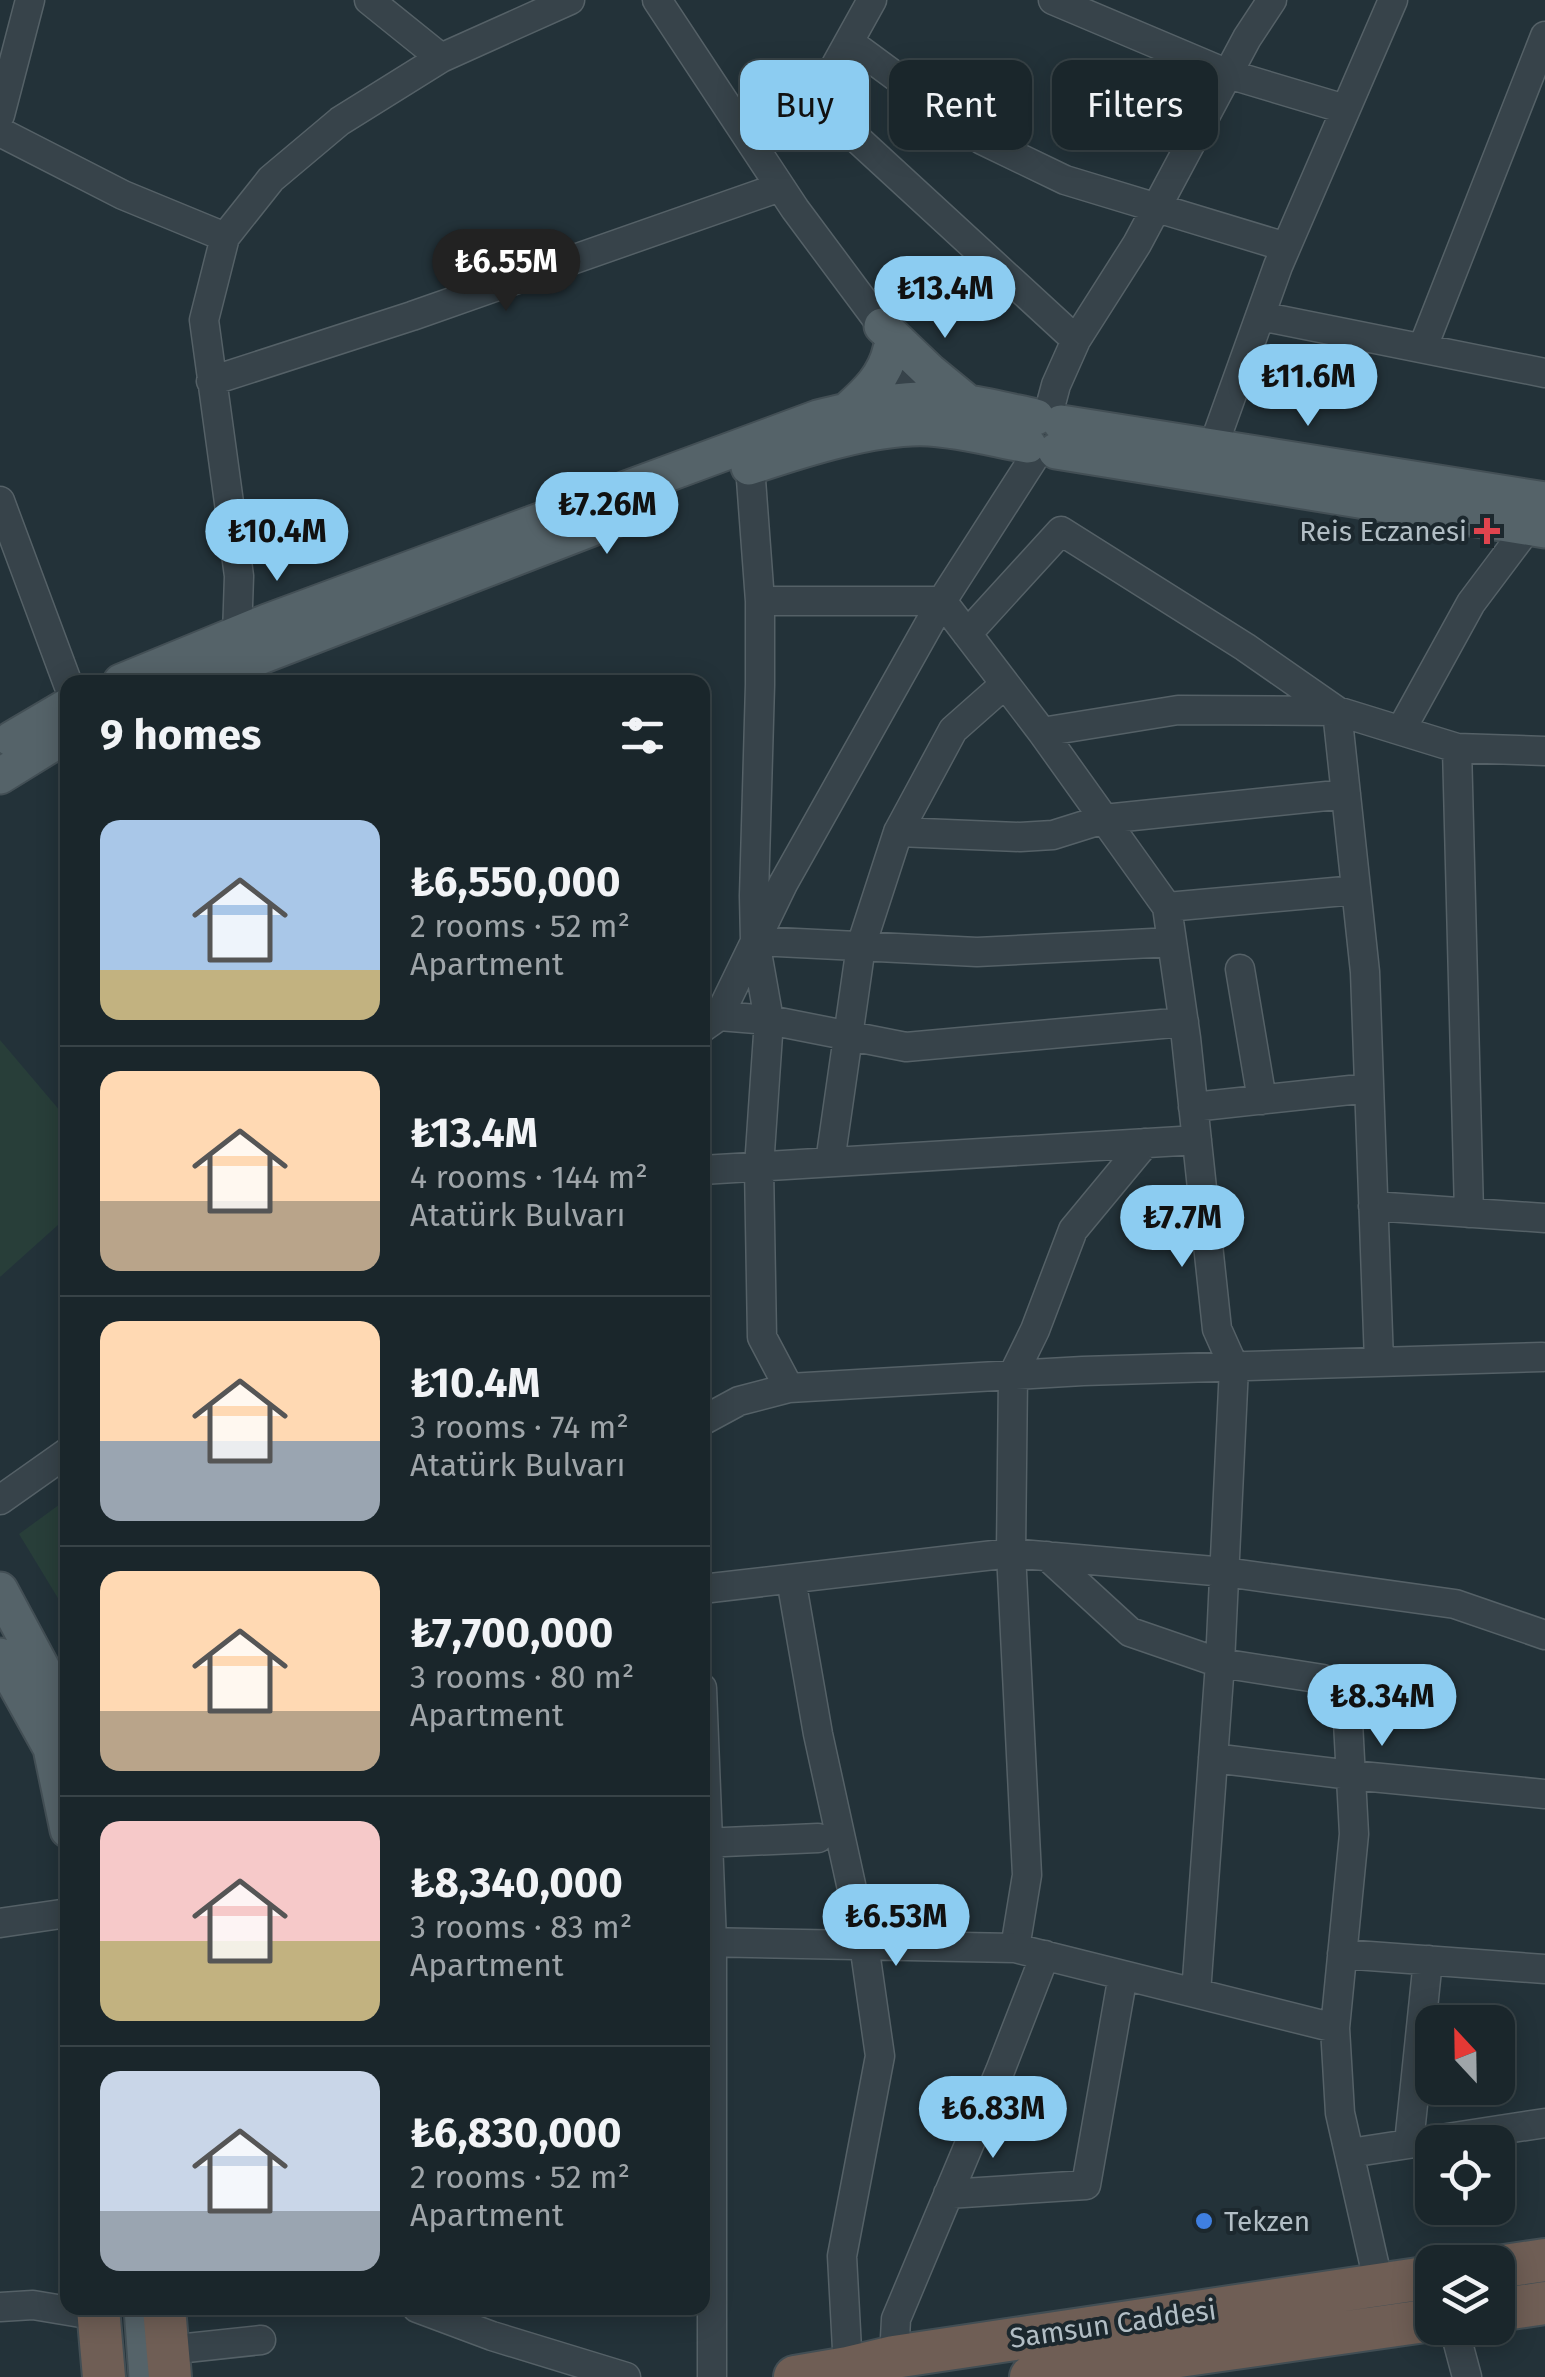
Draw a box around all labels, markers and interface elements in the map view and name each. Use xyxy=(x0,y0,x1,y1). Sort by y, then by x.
chip: Buy xyxy=(740,60,869,150)
chip: Rent xyxy=(889,60,1032,150)
chip: Filters xyxy=(1052,60,1218,150)
pin: ₺6.55M xyxy=(425,229,587,314)
text: ₺6.55M xyxy=(454,242,558,280)
pin: ₺13.4M xyxy=(864,256,1026,341)
text: ₺13.4M xyxy=(896,269,994,307)
pin: ₺11.6M xyxy=(1227,344,1389,429)
text: ₺11.6M xyxy=(1260,357,1356,395)
pin: ₺7.26M xyxy=(526,472,688,557)
text: ₺7.26M xyxy=(557,485,657,523)
pin: ₺10.4M xyxy=(196,499,358,584)
text: ₺10.4M xyxy=(227,512,327,550)
place label: Reis Eczanesi xyxy=(1299,515,1467,548)
marker: Reis Eczanesi xyxy=(1476,520,1498,542)
icon: filters xyxy=(615,708,670,763)
text: 9 homes xyxy=(100,710,261,760)
text: ₺6,550,000 xyxy=(410,857,621,907)
icon: home xyxy=(180,860,300,980)
text: 2 rooms · 52 m² xyxy=(410,907,630,945)
text: Apartment xyxy=(410,945,564,983)
text: ₺13.4M xyxy=(410,1108,538,1158)
icon: home xyxy=(180,1111,300,1231)
text: 4 rooms · 144 m² xyxy=(410,1158,648,1196)
pin: ₺7.7M xyxy=(1112,1185,1252,1270)
text: Atatürk Bulvarı xyxy=(410,1196,626,1234)
text: ₺7.7M xyxy=(1142,1198,1222,1236)
text: ₺10.4M xyxy=(410,1358,540,1408)
icon: home xyxy=(180,1361,300,1481)
text: 3 rooms · 74 m² xyxy=(410,1408,629,1446)
text: Atatürk Bulvarı xyxy=(410,1446,626,1484)
text: ₺7,700,000 xyxy=(410,1608,613,1658)
icon: home xyxy=(180,1611,300,1731)
text: 3 rooms · 80 m² xyxy=(410,1658,634,1696)
pin: ₺8.34M xyxy=(1301,1664,1463,1749)
text: ₺8.34M xyxy=(1329,1677,1435,1715)
text: Apartment xyxy=(410,1696,564,1734)
text: ₺8,340,000 xyxy=(410,1858,623,1908)
icon: home xyxy=(180,1861,300,1981)
pin: ₺6.53M xyxy=(815,1884,977,1969)
text: ₺6.53M xyxy=(845,1897,947,1935)
text: 3 rooms · 83 m² xyxy=(410,1908,632,1946)
text: Apartment xyxy=(410,1946,564,1984)
north arrow xyxy=(1415,2005,1515,2105)
map controls xyxy=(1415,2005,1515,2345)
pin: ₺6.83M xyxy=(912,2076,1074,2161)
text: ₺6.83M xyxy=(941,2089,1045,2127)
text: ₺6,830,000 xyxy=(410,2108,622,2158)
icon: home xyxy=(180,2111,300,2231)
button: locate xyxy=(1415,2125,1515,2225)
text: 2 rooms · 52 m² xyxy=(410,2158,630,2196)
text: Apartment xyxy=(410,2196,564,2234)
place label: Tekzen xyxy=(1224,2205,1310,2238)
marker: Tekzen xyxy=(1193,2210,1215,2232)
button: layers xyxy=(1415,2245,1515,2345)
street label: Samsun Caddesi xyxy=(1008,2293,1218,2355)

